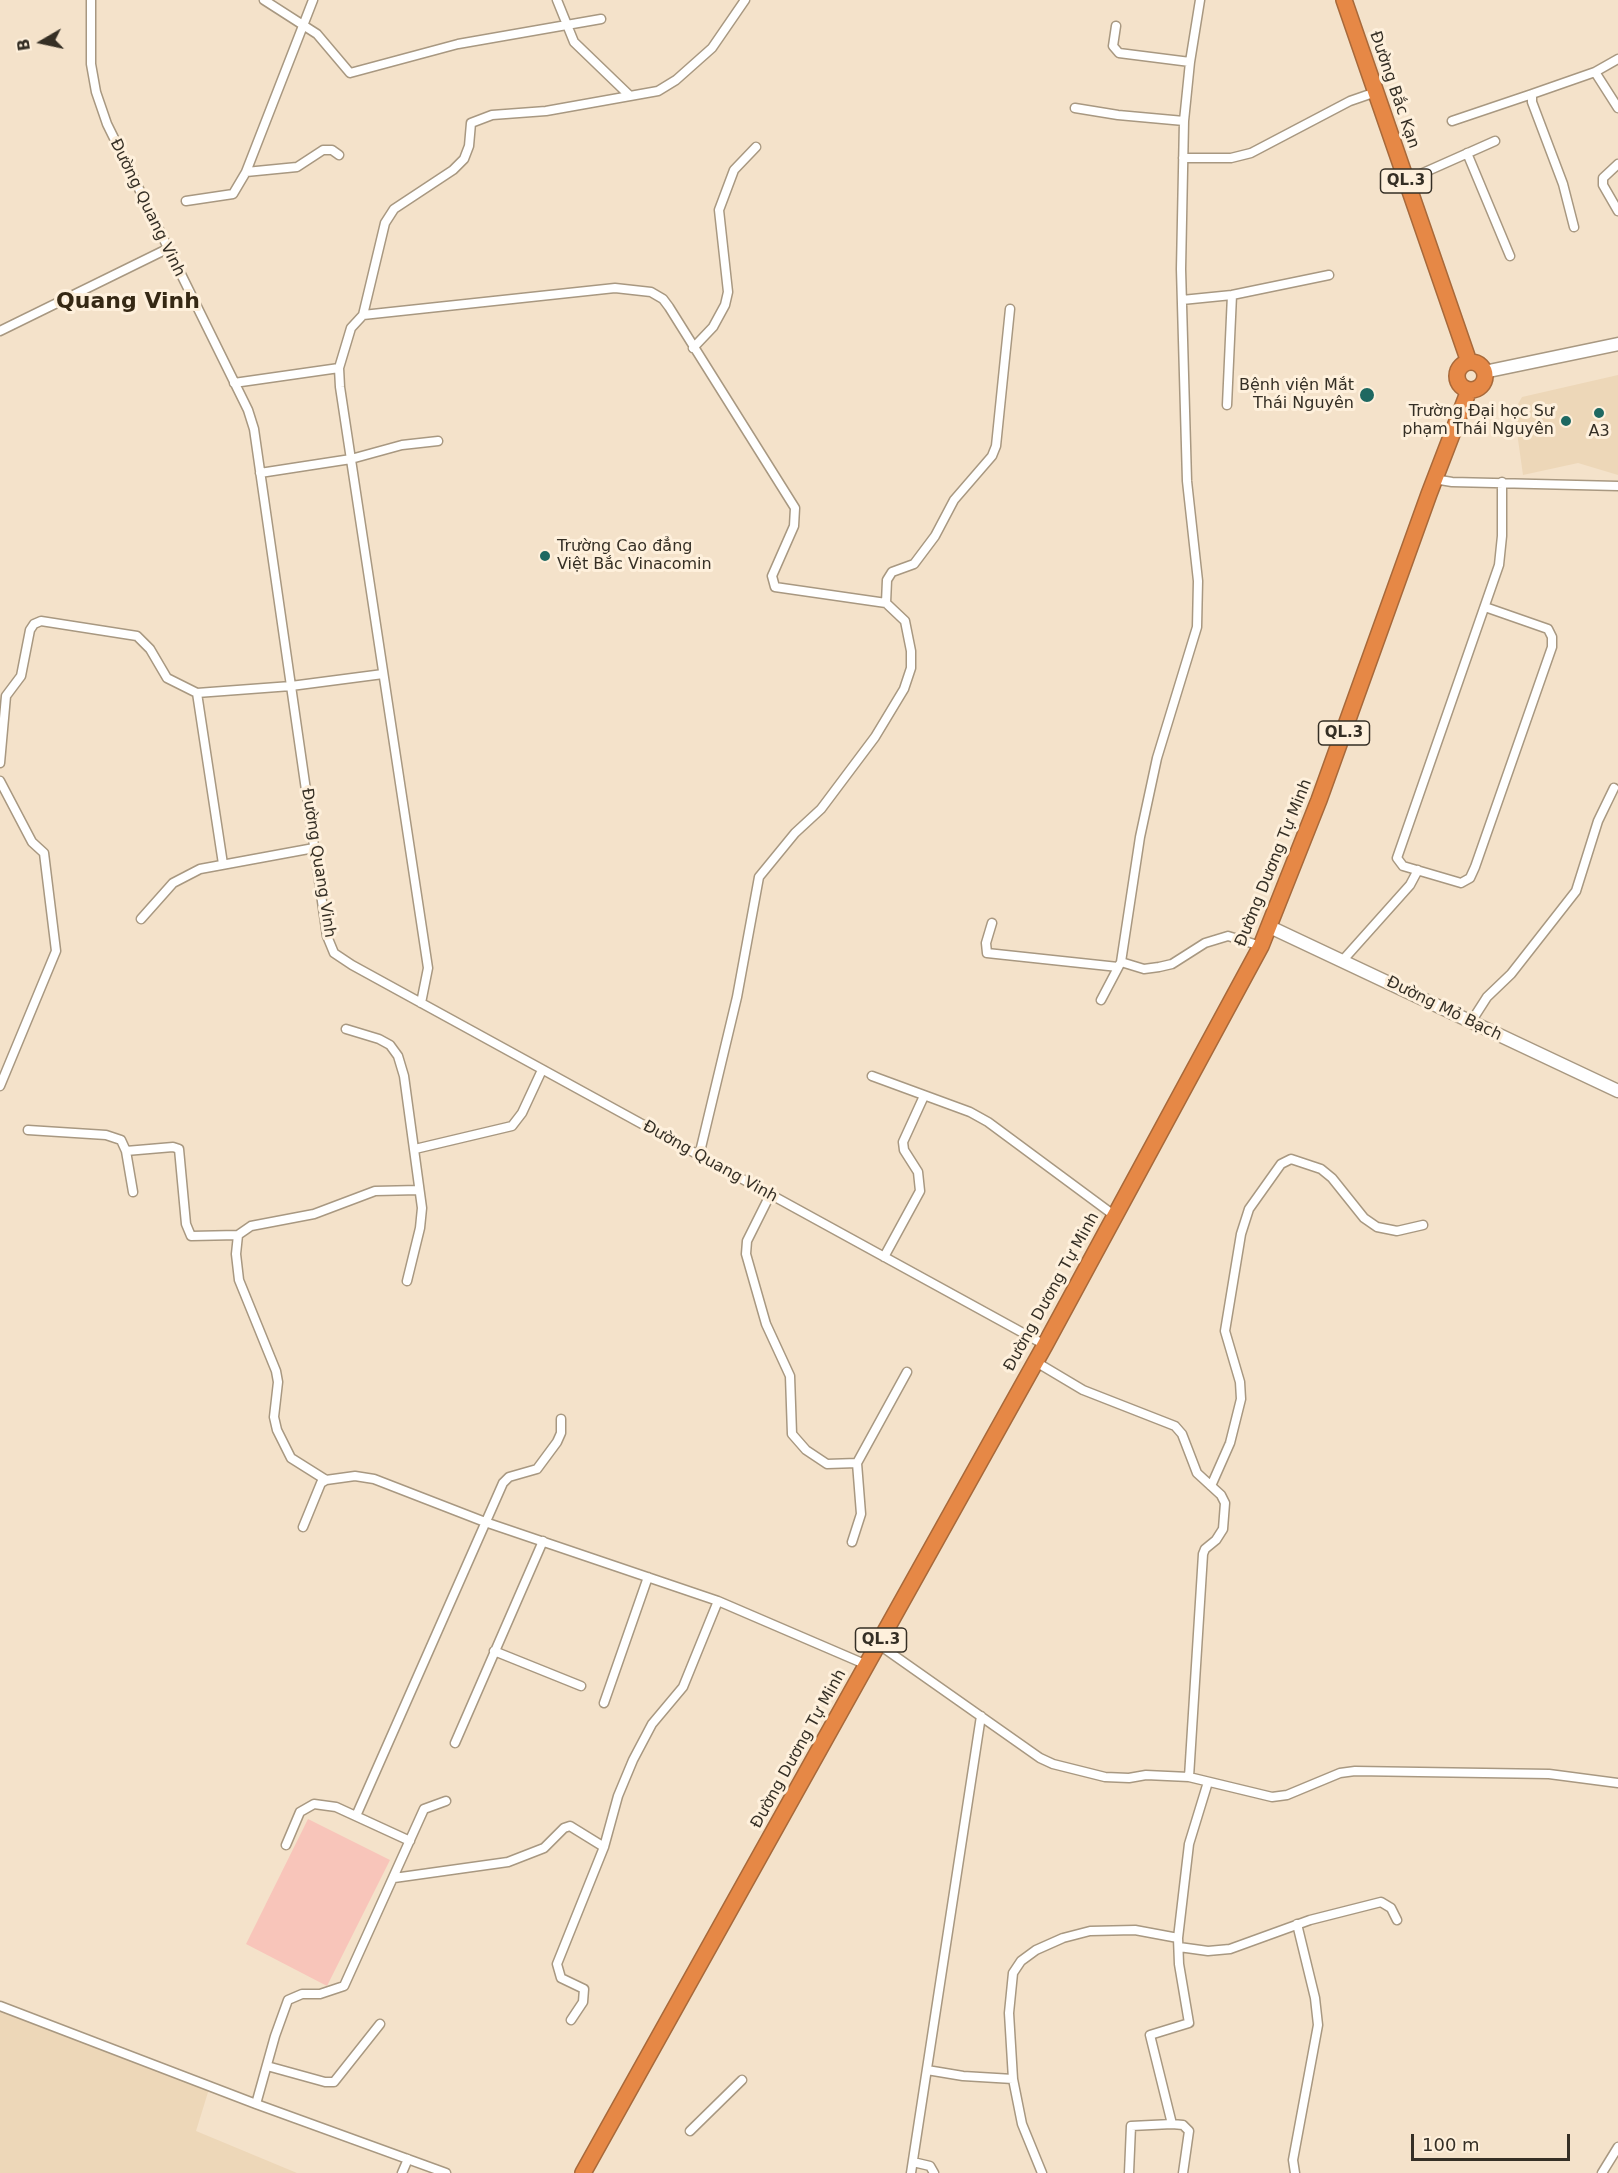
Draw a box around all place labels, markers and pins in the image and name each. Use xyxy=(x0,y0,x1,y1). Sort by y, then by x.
place label: Bệnh viện Mắt Thái Nguyên xyxy=(1239,376,1354,414)
marker: Bệnh viện Mắt Thái Nguyên xyxy=(1358,386,1376,404)
place label: Trường Đại học Sư phạm Thái Nguyên xyxy=(1402,402,1554,440)
marker: A3 xyxy=(1592,406,1606,420)
marker: Trường Đại học Sư phạm Thái Nguyên xyxy=(1559,414,1573,428)
place label: A3 xyxy=(1588,422,1610,442)
place label: Trường Cao đẳng Việt Bắc Vinacomin xyxy=(557,537,712,575)
marker: Trường Cao đẳng Việt Bắc Vinacomin xyxy=(538,549,552,563)

